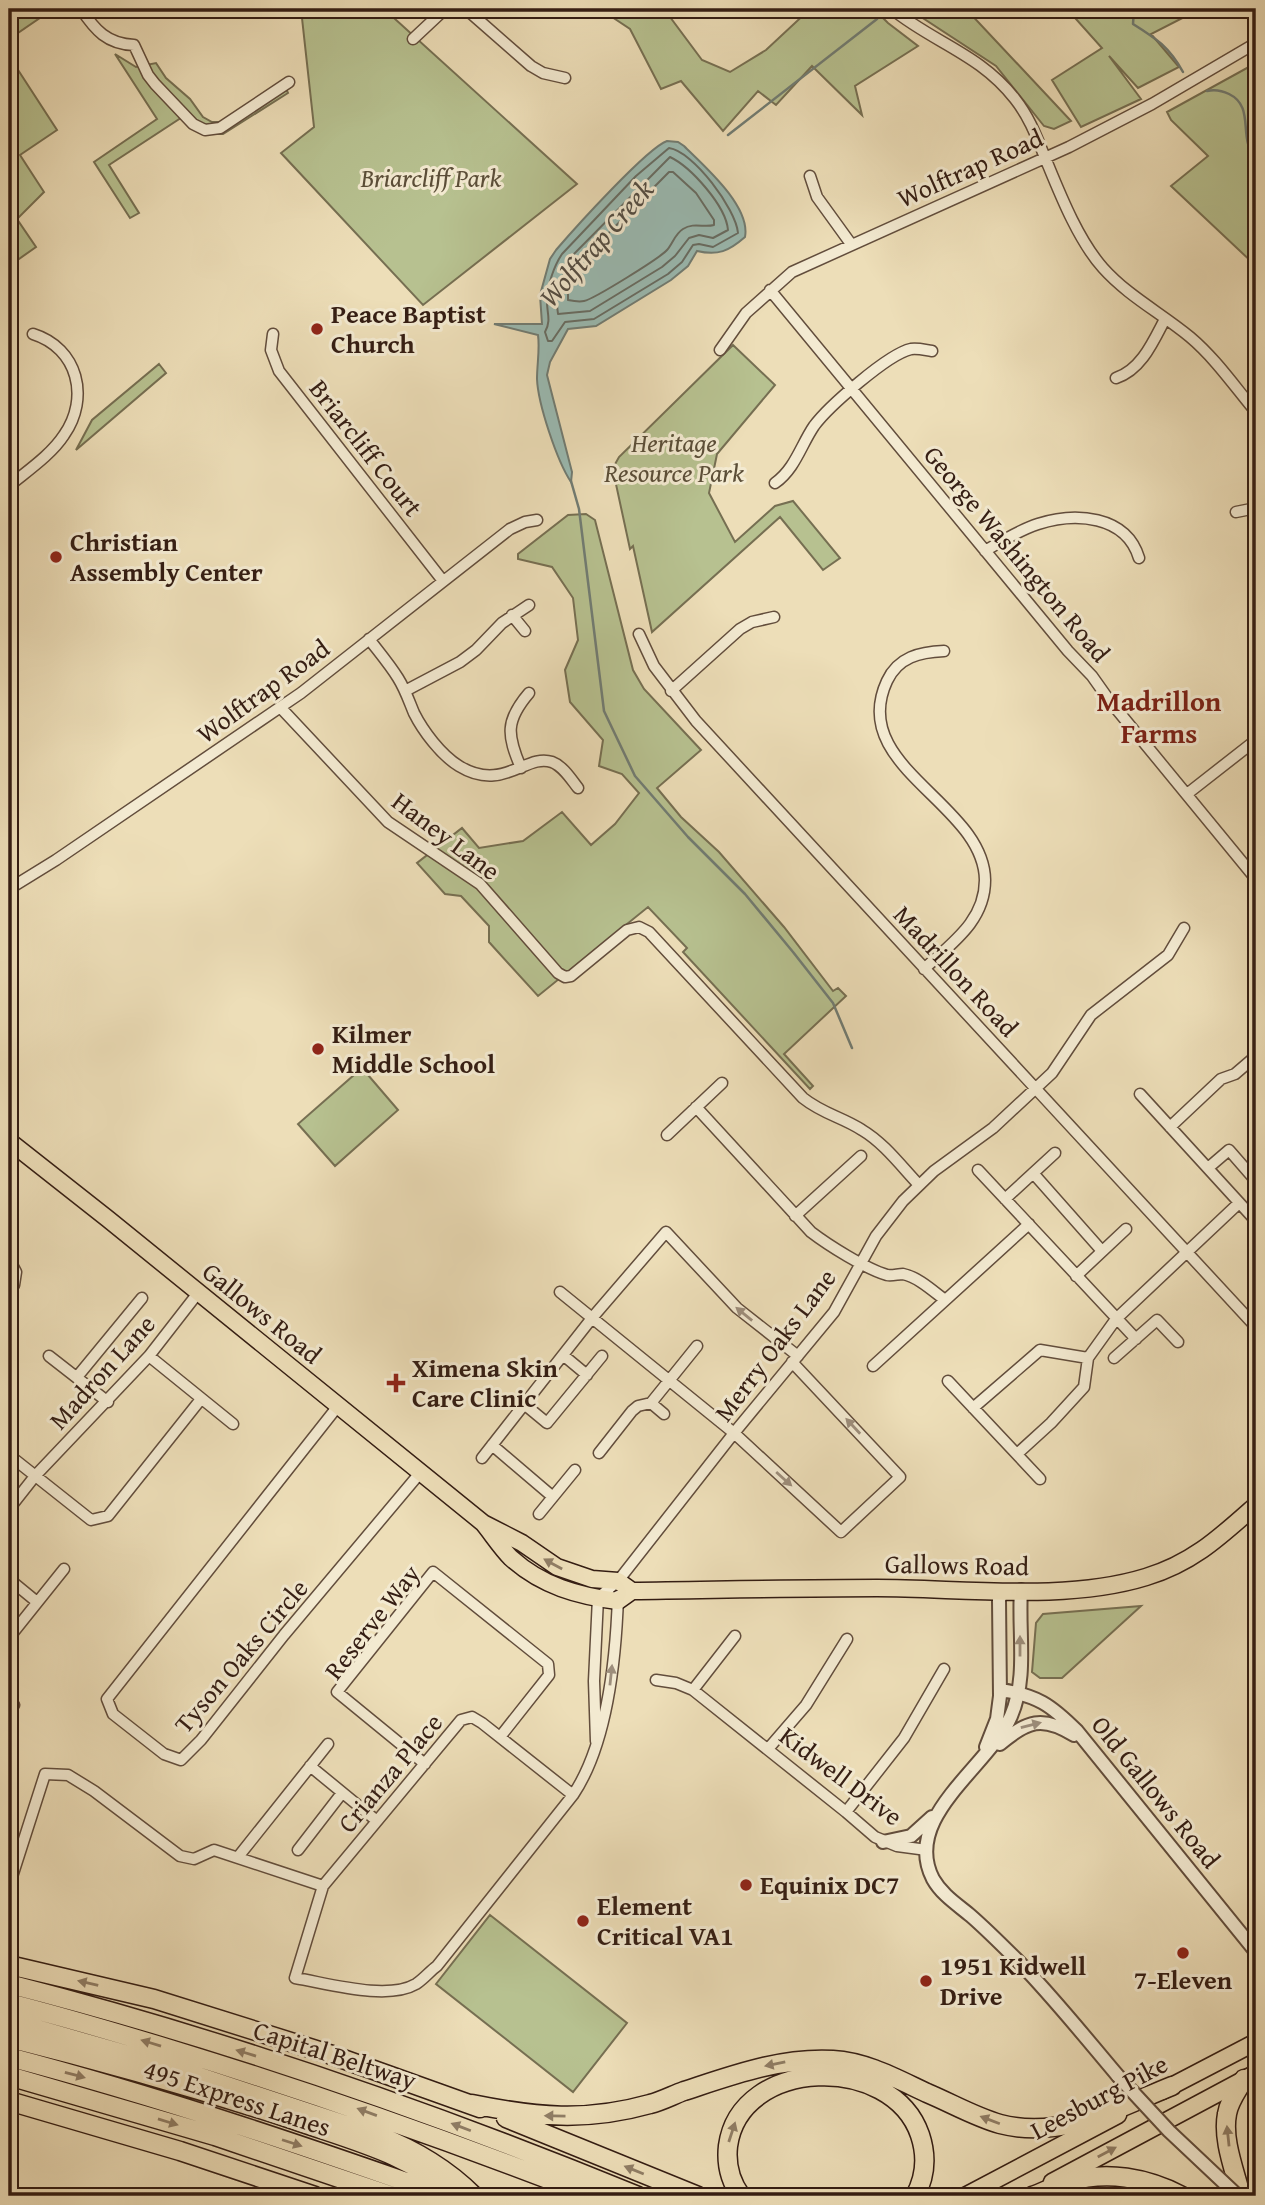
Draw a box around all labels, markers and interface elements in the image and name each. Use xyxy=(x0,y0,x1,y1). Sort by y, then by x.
street label: Wolftrap Road xyxy=(891,118,1049,217)
park label: Briarcliff Park xyxy=(360,158,501,197)
water label: Wolftrap Creek xyxy=(529,170,663,315)
place label: Peace Baptist Church xyxy=(331,294,486,363)
marker: Peace Baptist Church xyxy=(309,321,325,337)
street label: Briarcliff Court xyxy=(300,371,433,525)
park label: Heritage Resource Park xyxy=(603,423,744,492)
street label: George Washington Road xyxy=(915,437,1120,671)
place label: Christian Assembly Center xyxy=(70,522,263,591)
marker: Christian Assembly Center xyxy=(48,549,64,565)
street label: Wolftrap Road xyxy=(188,629,337,752)
district label: Madrillon Farms xyxy=(1097,680,1222,753)
street label: Haney Lane xyxy=(384,782,509,889)
street label: Madrillon Road xyxy=(885,896,1028,1046)
place label: Kilmer Middle School xyxy=(332,1014,495,1083)
marker: Kilmer Middle School xyxy=(310,1041,326,1057)
street label: Gallows Road xyxy=(194,1252,331,1373)
street label: Merry Oaks Lane xyxy=(704,1260,845,1429)
street label: Madron Lane xyxy=(39,1305,164,1438)
one-way arrow xyxy=(735,1306,753,1321)
place label: Ximena Skin Care Clinic xyxy=(412,1348,559,1417)
marker: Ximena Skin Care Clinic xyxy=(386,1373,406,1393)
one-way arrow xyxy=(845,1418,861,1435)
one-way arrow xyxy=(775,1471,792,1487)
street label: Gallows Road xyxy=(885,1544,1029,1585)
street label: Reserve Way xyxy=(314,1556,429,1688)
one-way arrow xyxy=(543,1558,563,1570)
street label: Tyson Oaks Circle xyxy=(164,1570,317,1741)
one-way arrow xyxy=(1014,1635,1026,1657)
one-way arrow xyxy=(605,1663,616,1685)
street label: Crianza Place xyxy=(328,1704,451,1841)
street label: Old Gallows Road xyxy=(1082,1707,1230,1877)
street label: Kidwell Drive xyxy=(772,1716,911,1835)
one-way arrow xyxy=(1021,1719,1043,1730)
place label: Equinix DC7 xyxy=(760,1865,899,1904)
marker: Equinix DC7 xyxy=(738,1877,754,1893)
place label: Element Critical VA1 xyxy=(597,1886,734,1955)
marker: Element Critical VA1 xyxy=(575,1913,591,1929)
marker: 7-Eleven xyxy=(1175,1945,1191,1961)
place label: 1951 Kidwell Drive xyxy=(940,1946,1086,2015)
place label: 7-Eleven xyxy=(1134,1960,1233,1999)
marker: 1951 Kidwell Drive xyxy=(918,1973,934,1989)
one-way arrow xyxy=(77,1977,99,1988)
street label: Capital Beltway xyxy=(249,2010,422,2099)
one-way arrow xyxy=(140,2038,161,2048)
street label: Leesburg Pike xyxy=(1023,2044,1174,2149)
one-way arrow xyxy=(235,2047,256,2057)
street label: 495 Express Lanes xyxy=(139,2049,336,2146)
one-way arrow xyxy=(764,2058,786,2069)
one-way arrow xyxy=(64,2070,86,2081)
one-way arrow xyxy=(357,2106,378,2117)
one-way arrow xyxy=(544,2110,566,2122)
one-way arrow xyxy=(980,2114,1001,2125)
one-way arrow xyxy=(158,2118,179,2128)
one-way arrow xyxy=(450,2121,471,2132)
one-way arrow xyxy=(727,2121,738,2142)
one-way arrow xyxy=(1222,2125,1233,2147)
one-way arrow xyxy=(281,2138,302,2149)
one-way arrow xyxy=(1097,2146,1117,2158)
one-way arrow xyxy=(624,2165,645,2176)

